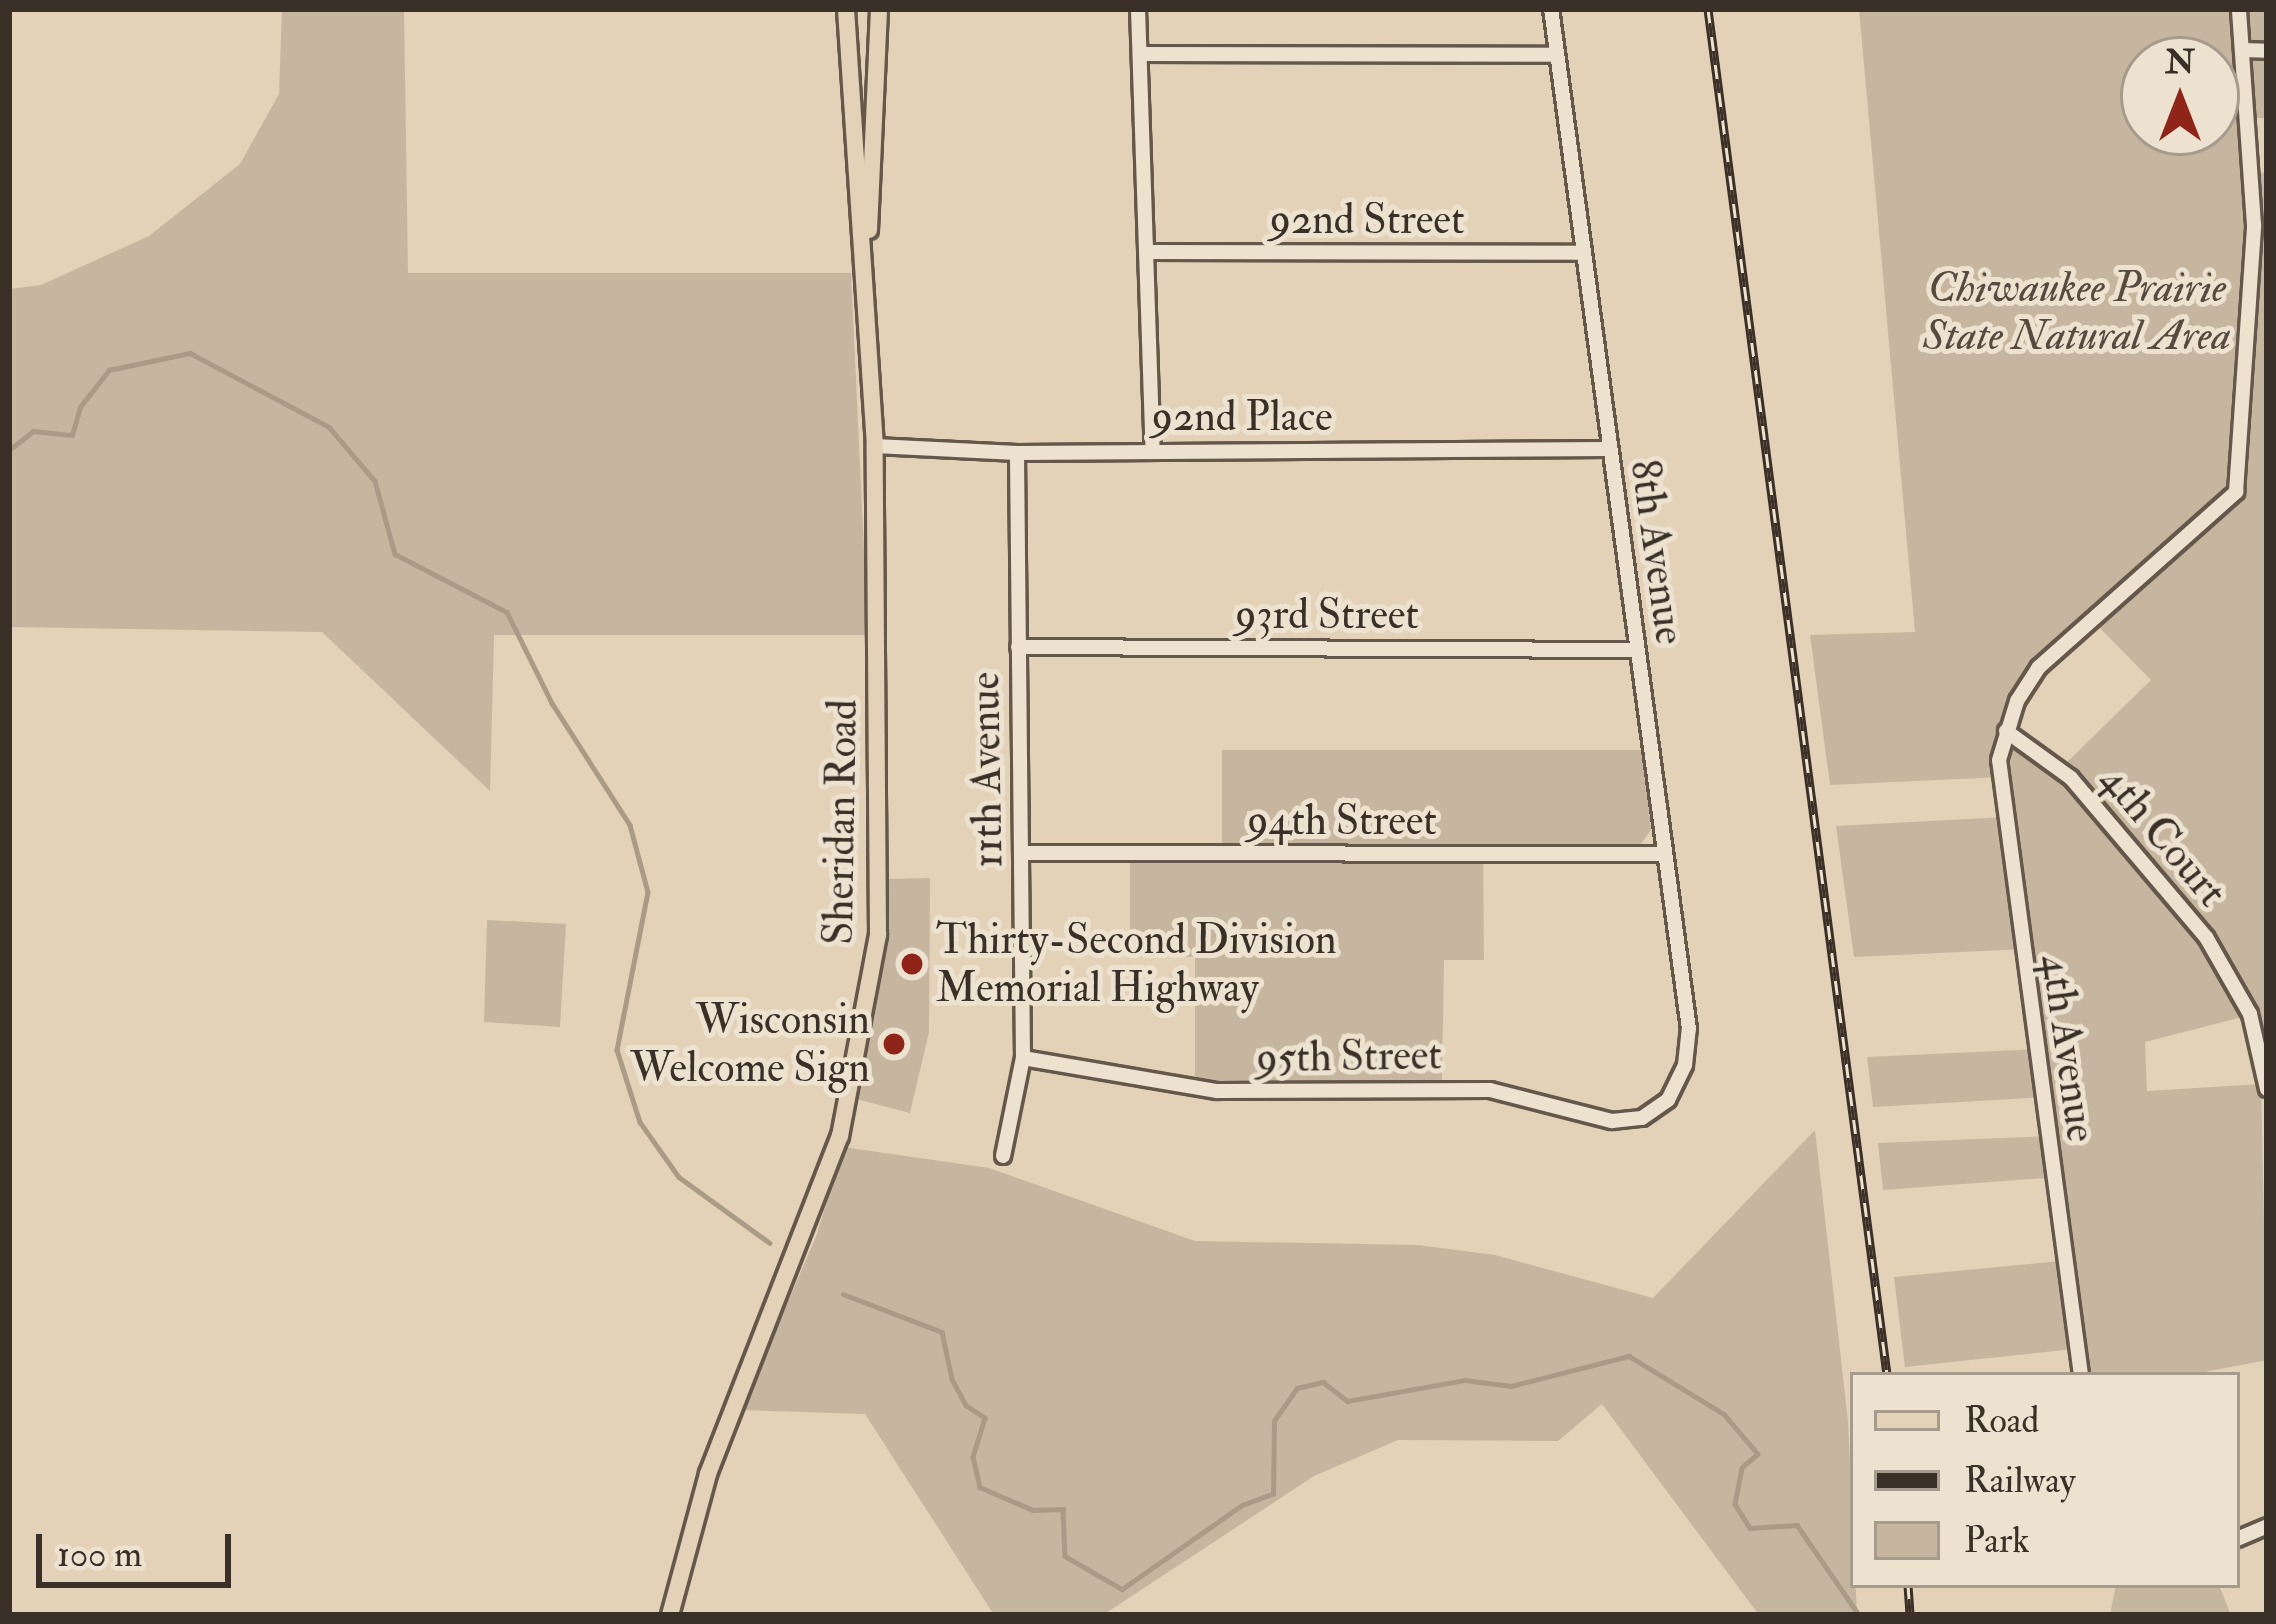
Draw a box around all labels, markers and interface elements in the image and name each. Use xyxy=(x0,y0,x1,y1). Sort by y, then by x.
north arrow xyxy=(2120,36,2240,156)
text: N xyxy=(2165,42,2195,83)
street label: 92nd Street xyxy=(1269,195,1465,245)
park label: Chiwaukee Prairie State Natural Area xyxy=(1923,263,2231,362)
street label: 92nd Place xyxy=(1152,392,1332,442)
street label: 8th Avenue xyxy=(1619,457,1695,647)
street label: 93rd Street xyxy=(1235,590,1419,640)
street label: 11th Avenue xyxy=(960,672,1014,868)
street label: Sheridan Road xyxy=(814,699,868,945)
street label: 4th Court xyxy=(2089,755,2237,917)
street label: 94th Street xyxy=(1247,796,1437,846)
place label: Thirty-Second Division Memorial Highway xyxy=(936,915,1337,1014)
marker: Thirty-Second Division Memorial Highway xyxy=(899,951,925,977)
street label: 4th Avenue xyxy=(2030,951,2106,1145)
place label: Wisconsin Welcome Sign xyxy=(630,995,870,1094)
street label: 95th Street xyxy=(1256,1030,1442,1084)
marker: Wisconsin Welcome Sign xyxy=(881,1031,907,1057)
legend xyxy=(1850,1372,2240,1588)
text: Road xyxy=(1964,1398,2039,1443)
text: Railway xyxy=(1964,1458,2075,1503)
scale bar xyxy=(42,1510,237,1584)
text: Park xyxy=(1964,1518,2030,1563)
text: 100 m xyxy=(57,1532,142,1577)

